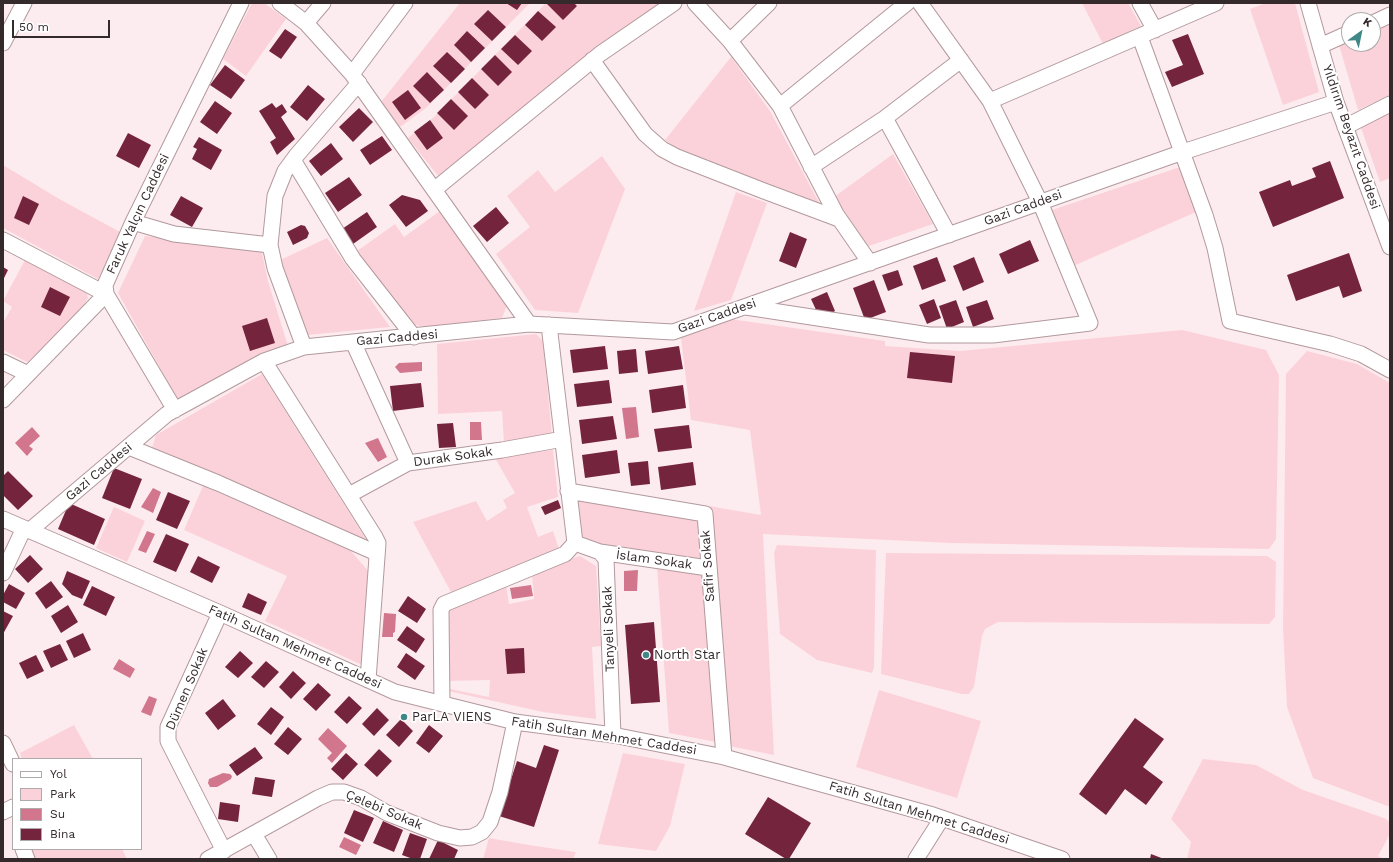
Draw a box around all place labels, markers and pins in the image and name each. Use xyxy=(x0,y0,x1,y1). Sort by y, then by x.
place label: North Star xyxy=(654,647,721,663)
marker: North Star xyxy=(641,650,651,660)
place label: ParLA VIENS xyxy=(412,709,492,725)
marker: ParLA VIENS xyxy=(399,712,409,722)

